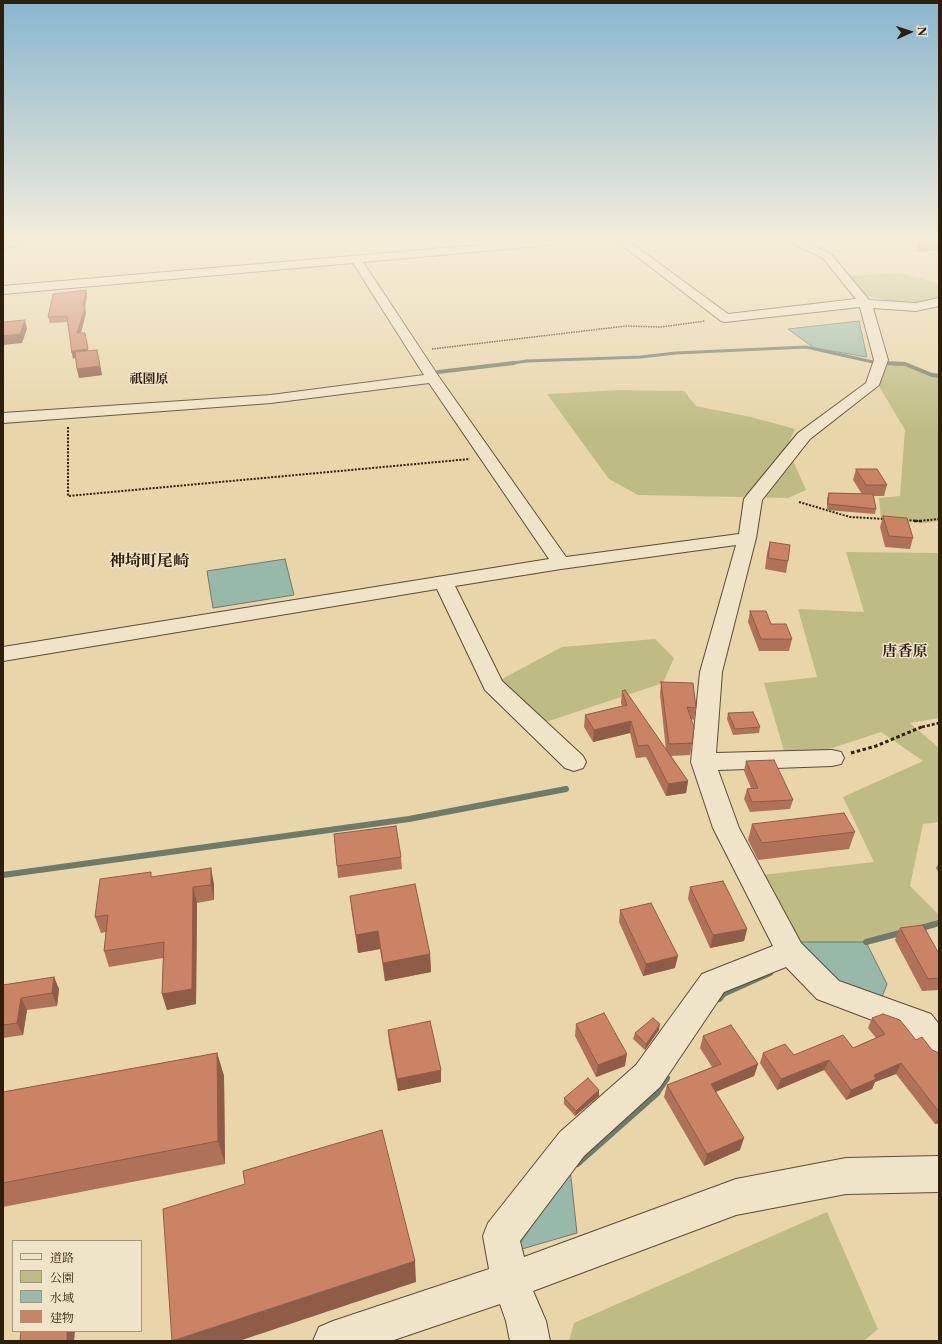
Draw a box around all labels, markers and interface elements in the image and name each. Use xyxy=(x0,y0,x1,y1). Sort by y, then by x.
north arrow xyxy=(890,12,930,52)
text: N xyxy=(915,26,929,37)
district label: 祇園原 xyxy=(130,371,168,387)
district label: 神埼町尾崎 xyxy=(109,551,189,571)
district label: 唐香原 xyxy=(883,643,927,661)
legend xyxy=(12,1240,142,1332)
text: 道路 xyxy=(50,1250,74,1265)
text: 公園 xyxy=(50,1270,74,1285)
text: 水域 xyxy=(50,1290,74,1305)
text: 建物 xyxy=(50,1310,74,1325)

